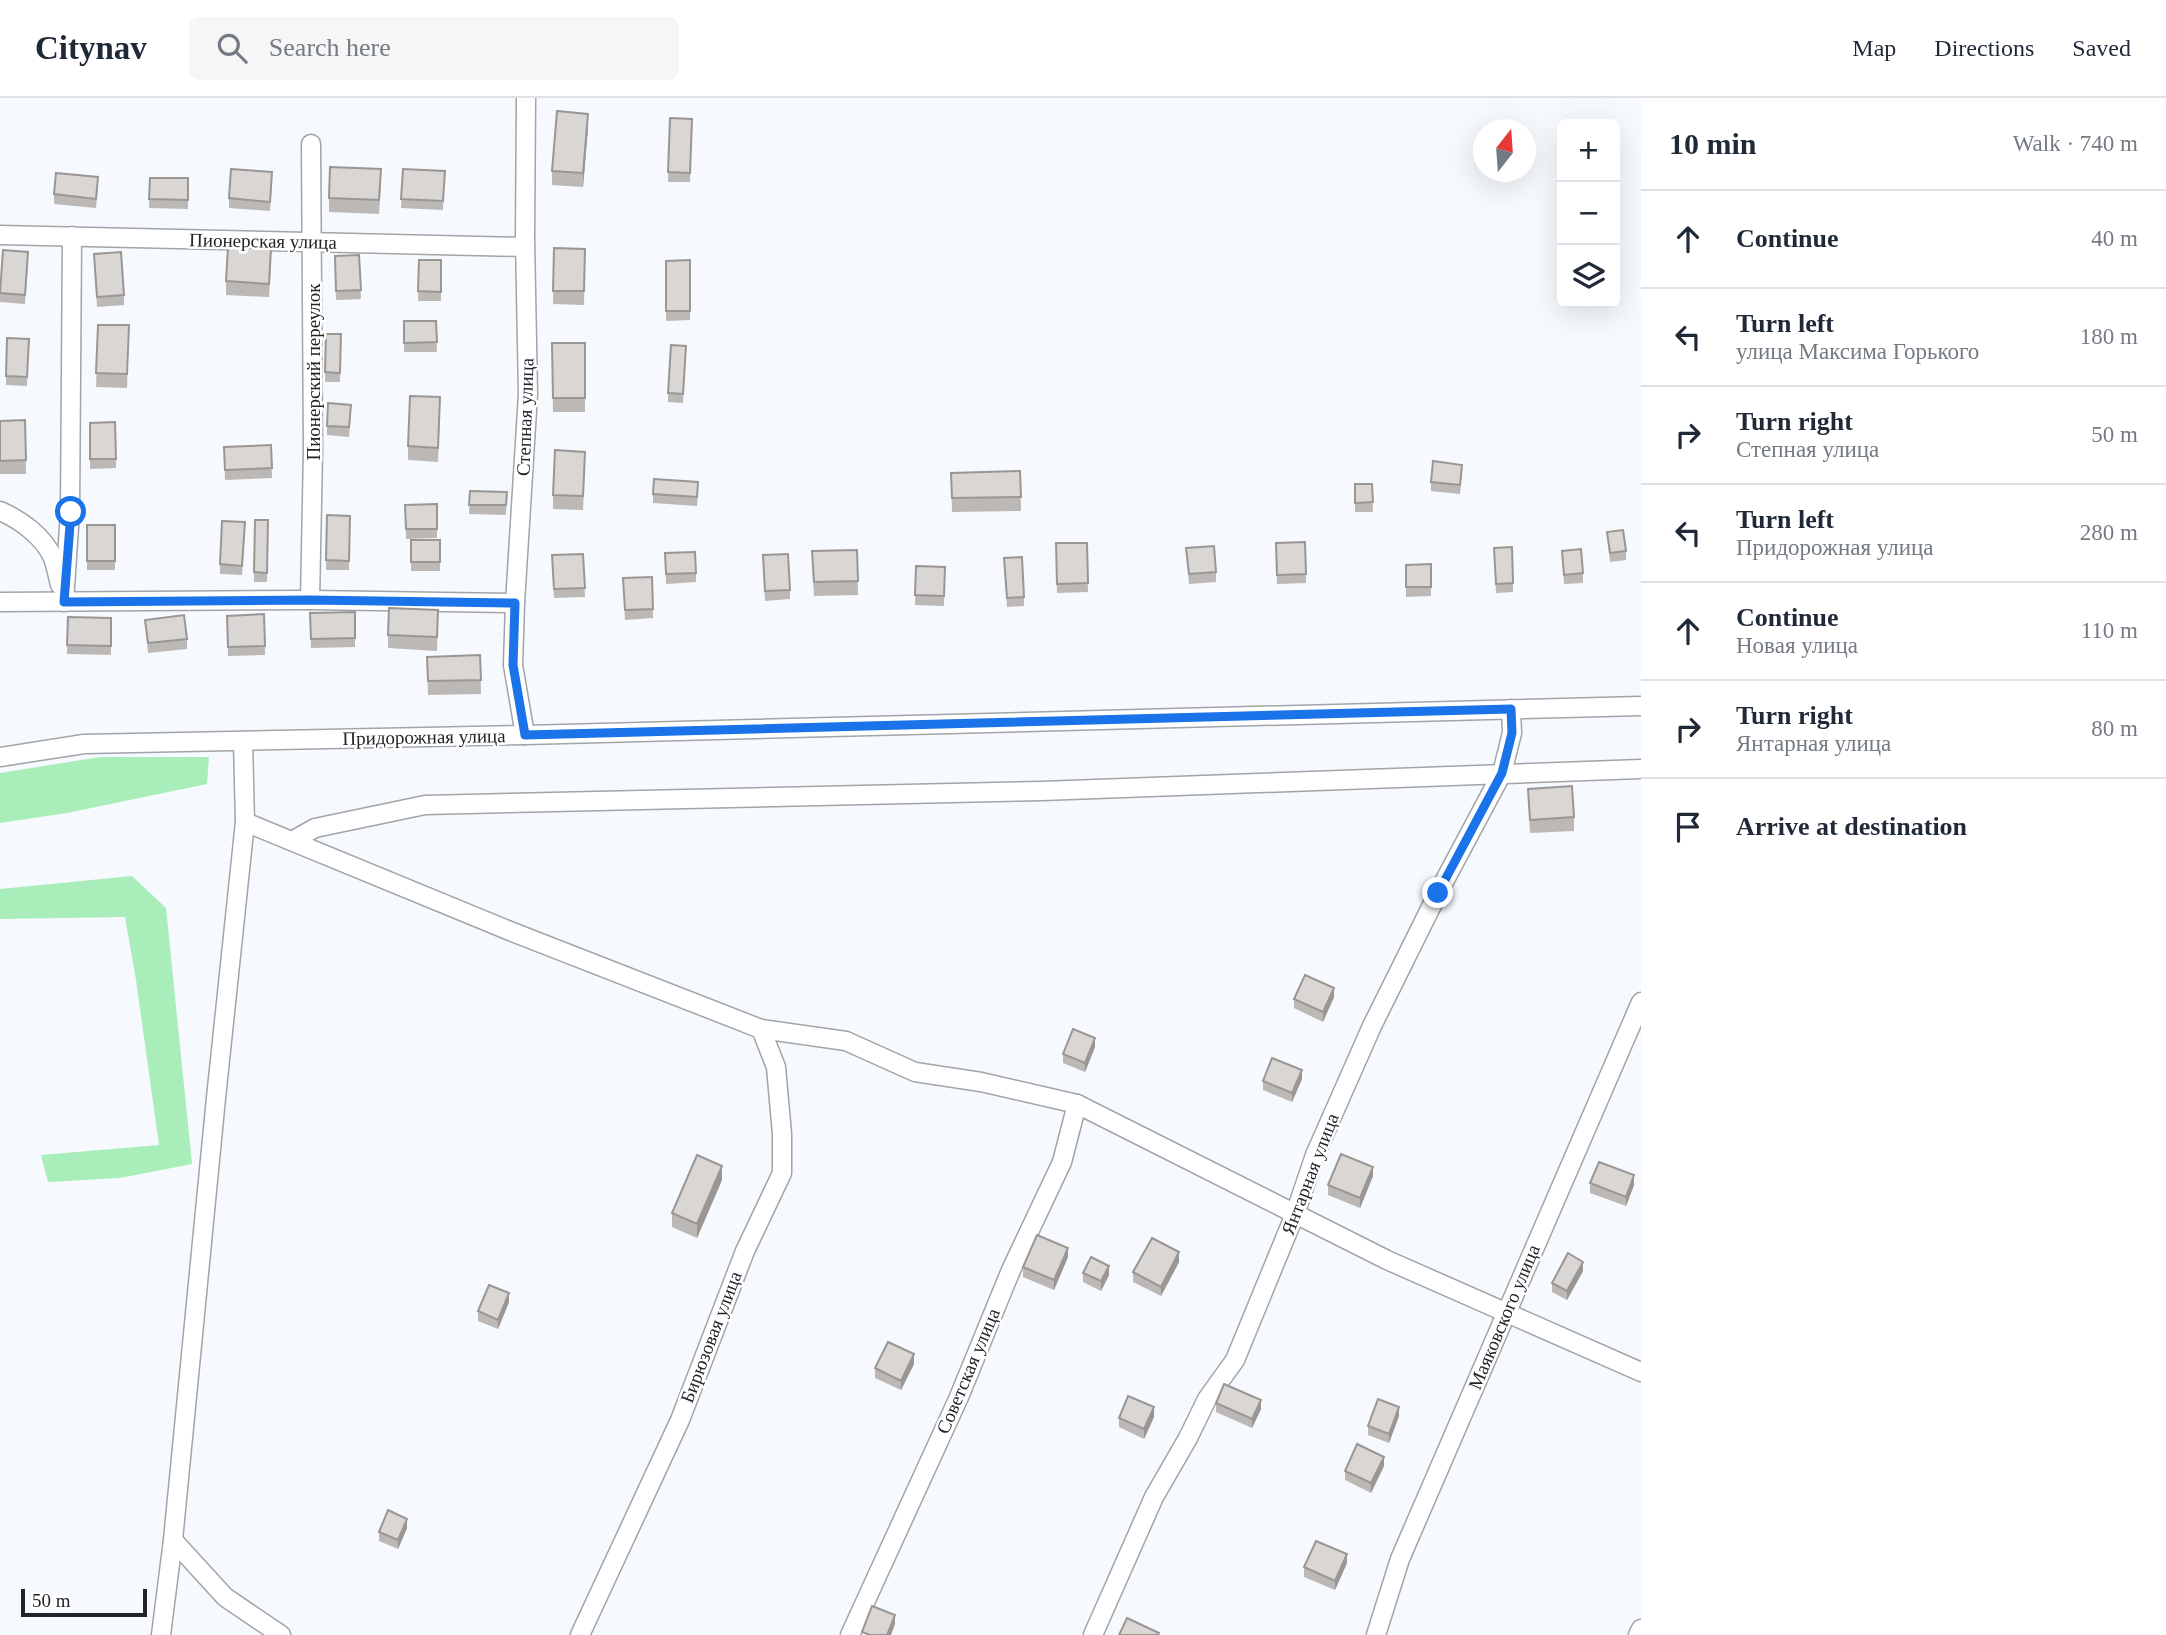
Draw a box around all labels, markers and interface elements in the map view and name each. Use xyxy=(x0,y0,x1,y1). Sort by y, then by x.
search box xyxy=(189,17,679,80)
icon: search xyxy=(213,29,251,67)
text: Citynav xyxy=(35,30,147,66)
text: Search here xyxy=(269,33,391,62)
text: Map xyxy=(1852,35,1896,61)
text: Directions xyxy=(1934,35,2034,61)
text: Saved xyxy=(2072,35,2131,61)
north arrow xyxy=(1473,119,1536,182)
map controls xyxy=(1557,119,1620,308)
button: + xyxy=(1557,119,1620,182)
text: 10 min xyxy=(1669,127,1757,160)
text: Walk · 740 m xyxy=(2013,131,2138,156)
button: − xyxy=(1557,182,1620,245)
icon: ahead xyxy=(1669,220,1707,258)
text: Continue xyxy=(1736,224,1839,253)
text: 40 m xyxy=(2091,226,2138,251)
street label: Пионерская улица xyxy=(189,229,338,253)
button: layers xyxy=(1557,245,1620,308)
street label: Пионерский переулок xyxy=(303,283,324,461)
text: Turn left xyxy=(1736,309,1834,338)
icon: left xyxy=(1669,318,1707,356)
text: 180 m xyxy=(2080,324,2138,349)
text: улица Максима Горького xyxy=(1736,339,1979,364)
street label: Степная улица xyxy=(512,357,538,477)
text: Turn right xyxy=(1736,407,1853,436)
icon: right xyxy=(1669,416,1707,454)
text: 50 m xyxy=(2091,422,2138,447)
text: Степная улица xyxy=(1736,437,1879,462)
route start xyxy=(55,496,86,527)
text: Turn left xyxy=(1736,505,1834,534)
icon: left xyxy=(1669,514,1707,552)
text: 280 m xyxy=(2080,520,2138,545)
text: Придорожная улица xyxy=(1736,535,1934,560)
text: Continue xyxy=(1736,603,1839,632)
icon: ahead xyxy=(1669,612,1707,650)
text: 110 m xyxy=(2081,618,2138,643)
text: Новая улица xyxy=(1736,633,1858,658)
text: Turn right xyxy=(1736,701,1853,730)
icon: right xyxy=(1669,710,1707,748)
text: 80 m xyxy=(2091,716,2138,741)
street label: Придорожная улица xyxy=(342,725,506,749)
text: Янтарная улица xyxy=(1736,731,1891,756)
icon: arrive xyxy=(1669,808,1707,846)
text: Arrive at destination xyxy=(1736,812,1967,841)
route end xyxy=(1422,877,1453,908)
street label: Янтарная улица xyxy=(1277,1110,1343,1238)
street label: Маяковского улица xyxy=(1464,1241,1544,1393)
street label: Бирюзовая улица xyxy=(676,1268,746,1406)
street label: Советская улица xyxy=(932,1305,1004,1437)
scale bar xyxy=(21,1586,147,1618)
text: 50 m xyxy=(32,1590,71,1611)

